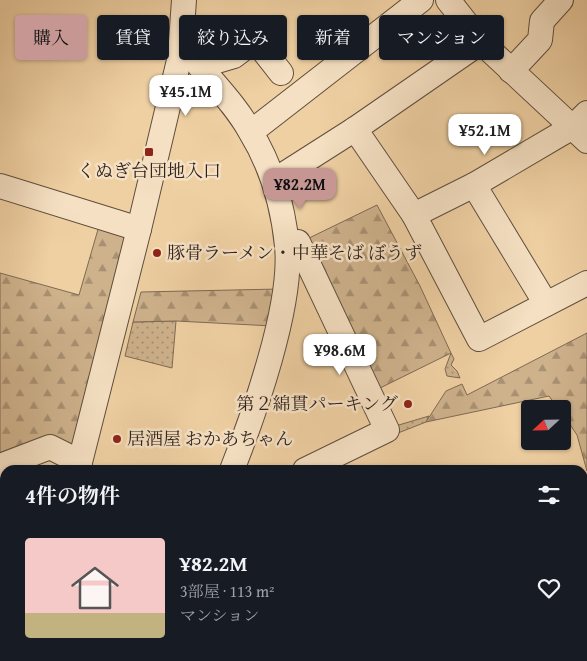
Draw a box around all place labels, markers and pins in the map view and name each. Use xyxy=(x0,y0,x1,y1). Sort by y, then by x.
pin: ¥45.1M xyxy=(145,74,227,117)
pin: ¥52.1M xyxy=(444,114,526,156)
marker: くぬぎ台団地入口 xyxy=(143,146,155,158)
place label: くぬぎ台団地入口 xyxy=(77,157,221,184)
pin: ¥82.2M xyxy=(259,168,341,210)
place label: 豚骨ラーメン・中華そば ぼうず xyxy=(167,239,422,266)
marker: 豚骨ラーメン・中華そば ぼうず xyxy=(151,247,163,259)
pin: ¥98.6M xyxy=(299,334,381,376)
place label: 第２綿貫パーキング xyxy=(237,390,398,417)
marker: 第２綿貫パーキング xyxy=(402,398,414,410)
place label: 居酒屋 おかあちゃん xyxy=(127,425,293,452)
marker: 居酒屋 おかあちゃん xyxy=(111,433,123,445)

